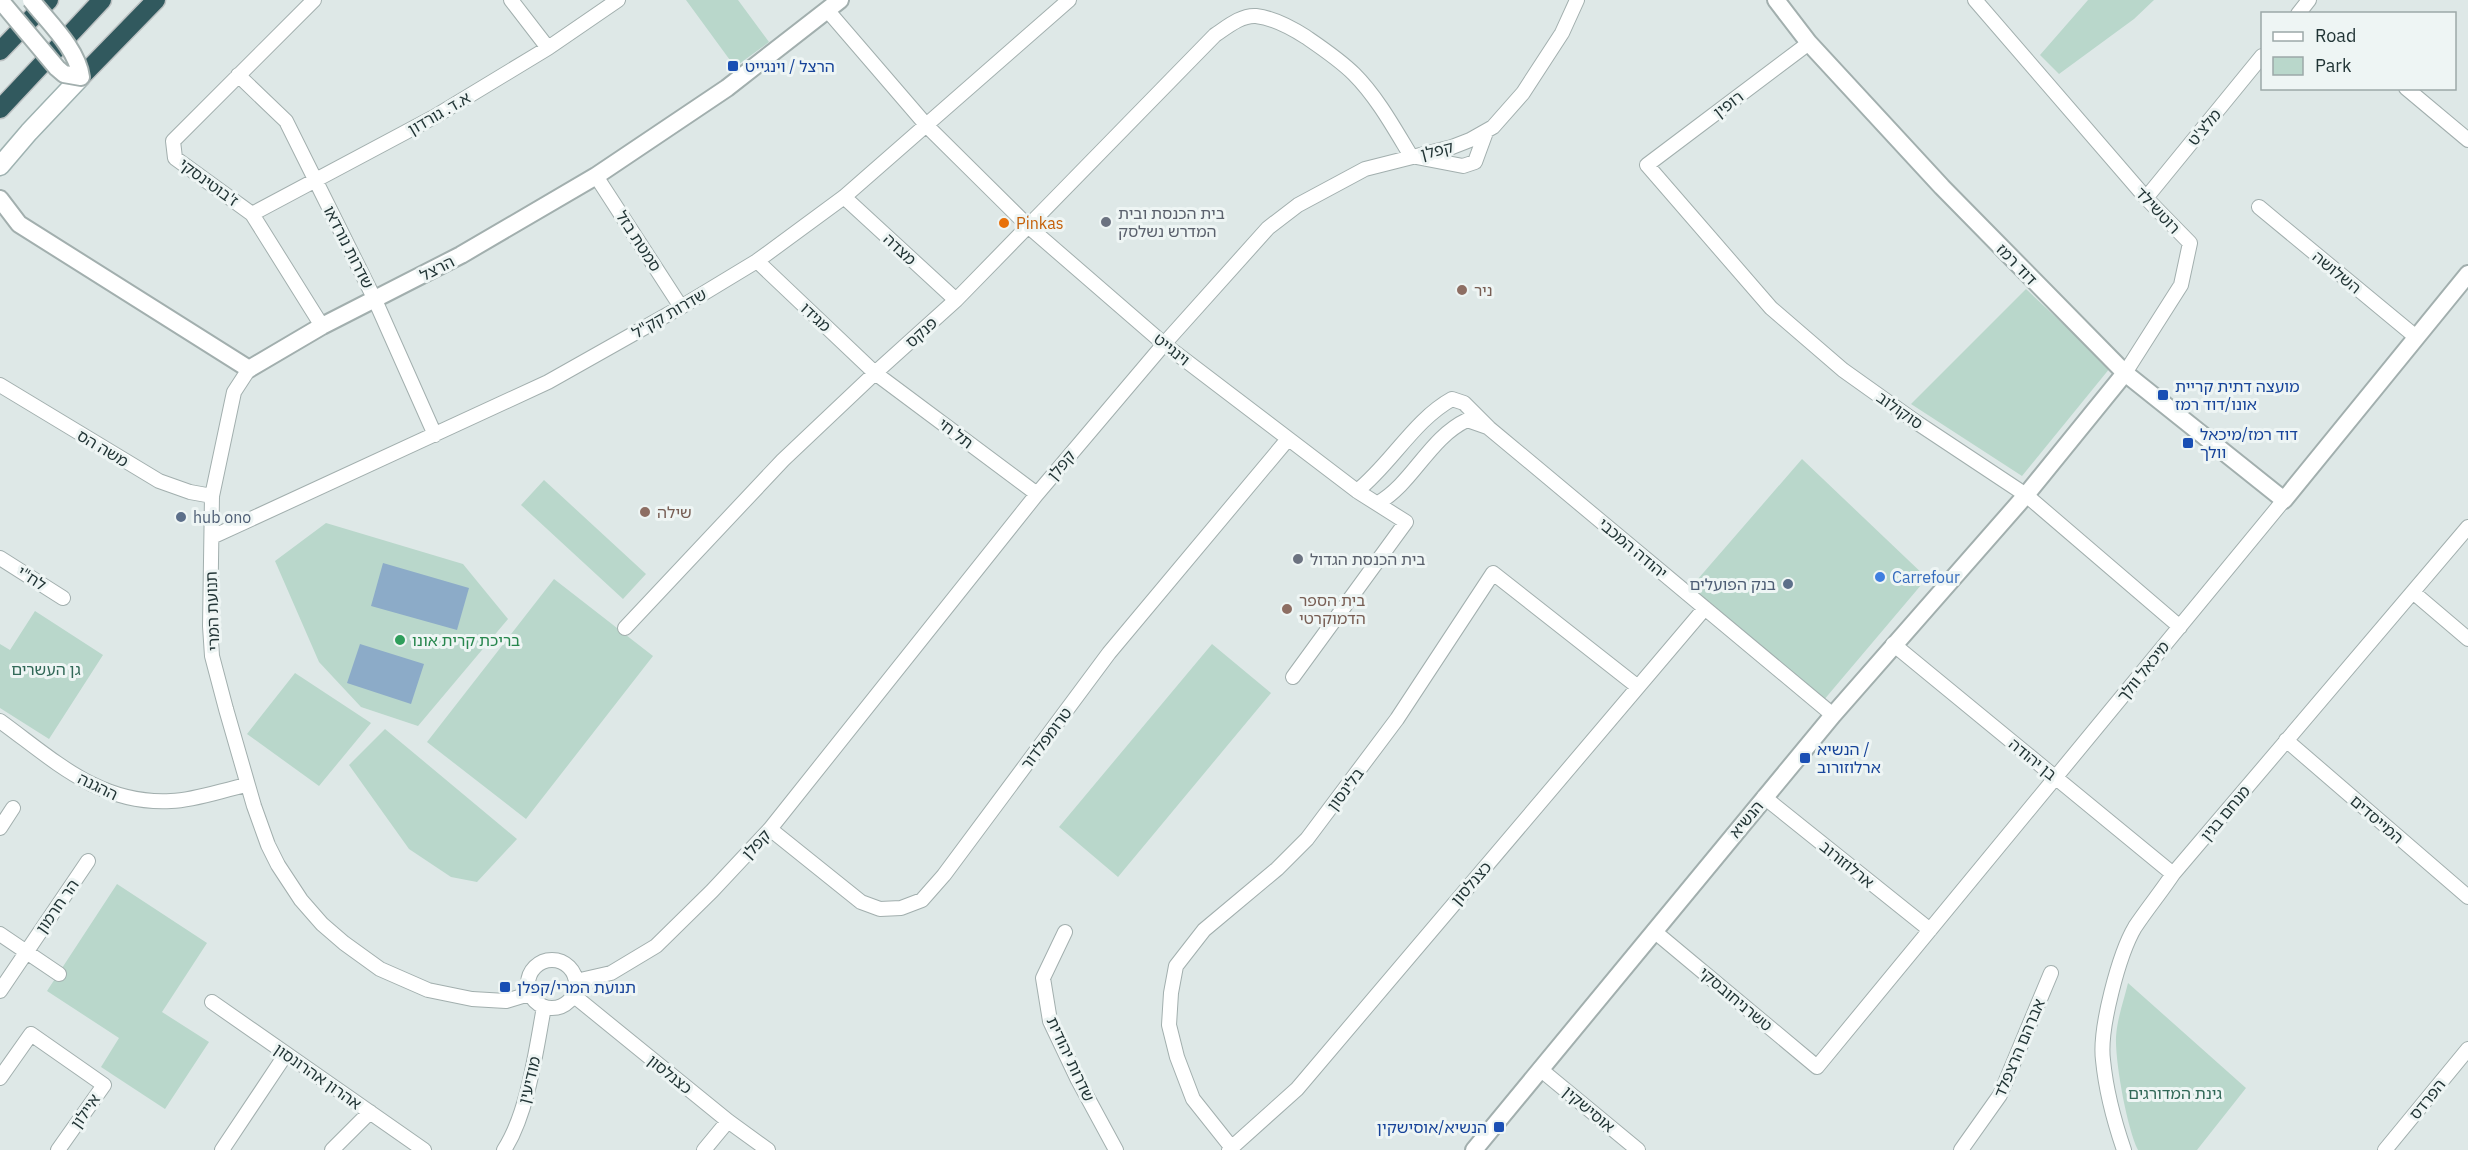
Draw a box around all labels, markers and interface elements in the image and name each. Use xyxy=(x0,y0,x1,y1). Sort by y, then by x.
legend xyxy=(2261,12,2456,90)
text: Road xyxy=(2315,24,2356,47)
text: Park xyxy=(2315,54,2352,77)
place label: הרצל / וינגייט xyxy=(745,56,835,76)
marker: הרצל / וינגייט xyxy=(726,59,740,73)
street label: רופין xyxy=(1709,86,1747,122)
street label: א.ד. גורדון xyxy=(404,87,474,139)
street label: מלצ'ט xyxy=(2183,105,2225,149)
street label: קפלן xyxy=(1418,136,1456,164)
street label: ז'בוטינסקי xyxy=(175,154,243,210)
street label: רוטשילד xyxy=(2131,183,2185,237)
street label: שדרות נורדאו xyxy=(320,202,378,292)
place label: בית הכנסת ובית המדרש נשלסק xyxy=(1118,203,1225,241)
street label: סמטת בזל xyxy=(612,207,666,275)
place label: Pinkas xyxy=(1016,213,1063,233)
marker: בית הכנסת ובית המדרש נשלסק xyxy=(1099,215,1113,229)
marker: Pinkas xyxy=(997,216,1011,230)
street label: מצדה xyxy=(879,229,921,269)
street label: דוד רמז xyxy=(1992,239,2042,289)
street label: השלושה xyxy=(2309,246,2365,298)
street label: הרצל xyxy=(417,251,457,285)
place label: ניר xyxy=(1474,280,1493,300)
marker: ניר xyxy=(1455,283,1469,297)
street label: שדרות קק"ל xyxy=(628,284,710,342)
street label: מגידו xyxy=(797,298,835,336)
street label: פנקס xyxy=(901,313,941,351)
street label: וינגייט xyxy=(1150,328,1194,370)
place label: מועצה דתית קריית אונו/דוד רמז xyxy=(2175,376,2300,414)
street label: סוקולוב xyxy=(1873,387,1927,433)
marker: מועצה דתית קריית אונו/דוד רמז xyxy=(2156,388,2170,402)
street label: תל חי xyxy=(935,413,977,453)
place label: דוד רמז/מיכאל וולך xyxy=(2200,424,2298,462)
street label: משה הס xyxy=(74,425,132,471)
marker: דוד רמז/מיכאל וולך xyxy=(2181,436,2195,450)
street label: קפלן xyxy=(1043,446,1079,484)
place label: שילה xyxy=(657,502,692,522)
marker: שילה xyxy=(638,505,652,519)
place label: hub ono xyxy=(193,507,251,527)
marker: hub ono xyxy=(174,510,188,524)
street label: יהודה המכבי xyxy=(1594,513,1672,583)
place label: בית הכנסת הגדול xyxy=(1310,549,1426,569)
marker: בית הכנסת הגדול xyxy=(1291,552,1305,566)
street label: לח"י xyxy=(14,561,50,595)
place label: Carrefour xyxy=(1892,567,1960,587)
marker: Carrefour xyxy=(1873,570,1887,584)
street label: תנועת המרי xyxy=(201,571,223,651)
place label: בנק הפועלים xyxy=(1689,574,1776,594)
marker: בנק הפועלים xyxy=(1781,577,1795,591)
place label: בית הספר הדמוקרטי xyxy=(1299,590,1366,628)
marker: בית הספר הדמוקרטי xyxy=(1280,602,1294,616)
place label: בריכת קרית אונו xyxy=(412,630,520,650)
marker: בריכת קרית אונו xyxy=(393,633,407,647)
street label: מיכאל וולך xyxy=(2113,637,2173,705)
park label: גן העשרים xyxy=(11,659,81,679)
street label: טרומפלדור xyxy=(1016,703,1076,773)
street label: בן יהודה xyxy=(2005,734,2061,784)
place label: הנשיא / ארלוזורוב xyxy=(1817,739,1881,777)
marker: הנשיא / ארלוזורוב xyxy=(1798,751,1812,765)
street label: בלינסון xyxy=(1322,764,1368,814)
street label: ההגנה xyxy=(75,768,121,804)
street label: מנחם בגין xyxy=(2196,781,2254,845)
street label: המייסדים xyxy=(2346,790,2408,848)
street label: הנשיא xyxy=(1725,796,1767,842)
street label: קפלן xyxy=(737,825,775,863)
street label: ארלוזורוב xyxy=(1816,836,1878,892)
street label: כצנלסון xyxy=(1447,857,1495,909)
street label: הר חרמון xyxy=(31,875,83,937)
street label: טשרניחובסקי xyxy=(1695,963,1777,1035)
place label: תנועת המרי/קפלן xyxy=(517,977,636,997)
marker: תנועת המרי/קפלן xyxy=(498,980,512,994)
street label: אברהם הרצפלד xyxy=(1989,996,2049,1100)
street label: שדרות יהודית xyxy=(1043,1014,1099,1104)
street label: אהרון אהרונסון xyxy=(270,1039,366,1113)
street label: כצנלסון xyxy=(644,1050,696,1098)
street label: מודיעין xyxy=(513,1054,545,1106)
street label: הפרדס xyxy=(2405,1075,2449,1123)
street label: אוסישקין xyxy=(1559,1082,1619,1136)
park label: גינת המדורגים xyxy=(2128,1083,2222,1103)
street label: איילון xyxy=(66,1090,104,1132)
place label: הנשיא/אוסישקין xyxy=(1377,1117,1487,1137)
marker: הנשיא/אוסישקין xyxy=(1492,1120,1506,1134)

